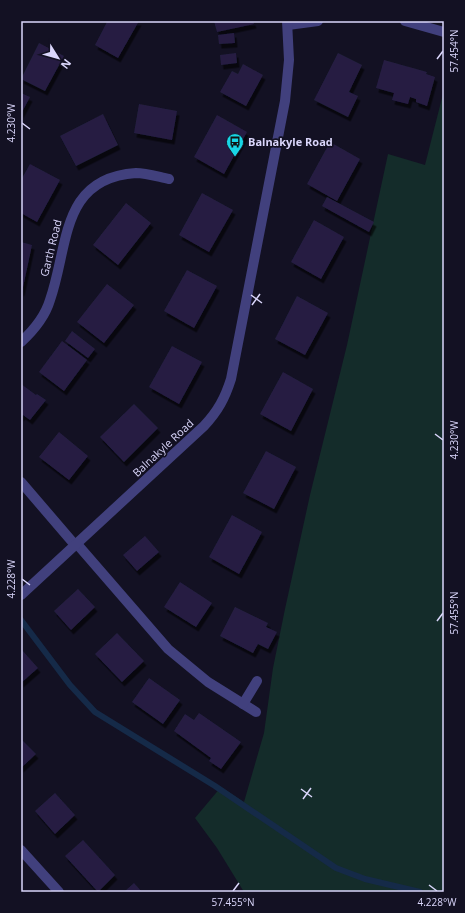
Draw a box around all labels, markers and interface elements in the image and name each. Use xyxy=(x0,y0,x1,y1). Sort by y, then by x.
text: 57.454°N xyxy=(447,29,461,73)
north arrow xyxy=(38,38,78,78)
text: N xyxy=(58,56,75,72)
text: 4.230°W xyxy=(4,103,18,143)
bus stop icon: Balnakyle Road xyxy=(225,132,245,157)
place label: Balnakyle Road xyxy=(248,134,333,149)
street label: Garth Road xyxy=(36,218,65,278)
street label: Balnakyle Road xyxy=(129,415,196,480)
text: 4.230°W xyxy=(447,420,461,460)
text: 4.228°W xyxy=(4,559,18,599)
text: 57.455°N xyxy=(447,591,461,635)
text: 57.455°N xyxy=(211,895,255,909)
text: 4.228°W xyxy=(417,895,457,909)

